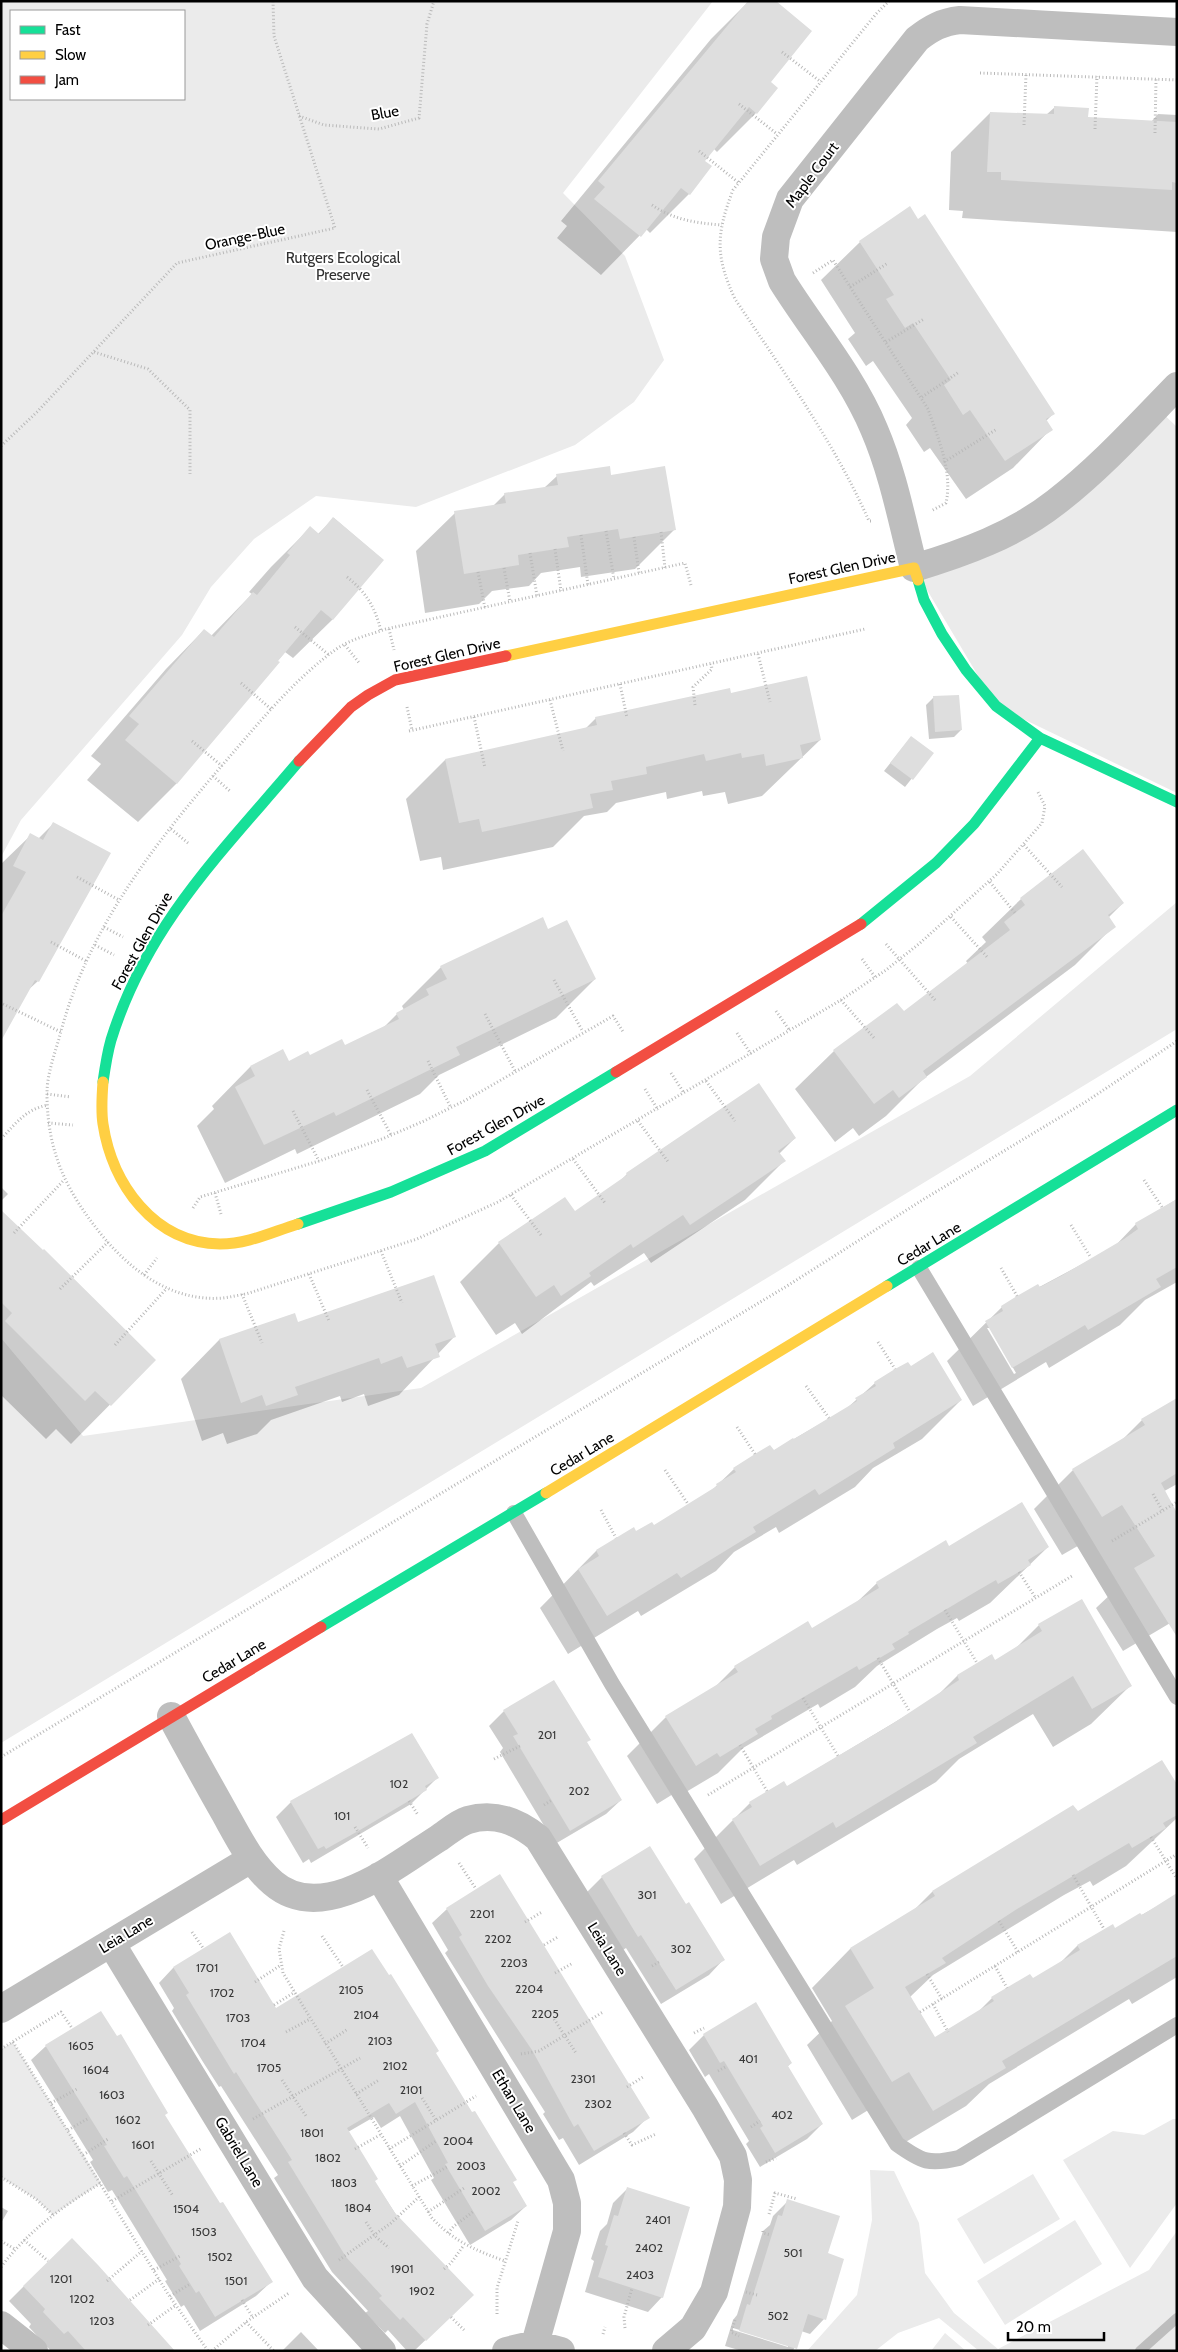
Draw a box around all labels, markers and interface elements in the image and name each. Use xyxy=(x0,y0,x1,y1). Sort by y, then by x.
legend xyxy=(10,10,185,100)
text: Fast xyxy=(55,21,80,39)
text: Slow xyxy=(55,46,86,64)
text: Jam xyxy=(54,71,79,89)
street label: Blue xyxy=(370,102,401,124)
street label: Maple Court xyxy=(782,139,842,211)
street label: Orange-Blue xyxy=(203,220,287,254)
park label: Rutgers Ecological Preserve xyxy=(286,249,401,284)
street label: Forest Glen Drive xyxy=(787,548,897,588)
street label: Forest Glen Drive xyxy=(392,634,502,676)
street label: Forest Glen Drive xyxy=(108,889,176,993)
street label: Forest Glen Drive xyxy=(444,1091,548,1159)
street label: Cedar Lane xyxy=(894,1218,964,1270)
street label: Cedar Lane xyxy=(547,1428,617,1480)
street label: Cedar Lane xyxy=(199,1635,269,1687)
house number: 201 xyxy=(538,1727,556,1742)
house number: 102 xyxy=(390,1776,408,1791)
house number: 202 xyxy=(569,1783,589,1798)
house number: 101 xyxy=(334,1808,350,1823)
house number: 301 xyxy=(638,1887,656,1902)
house number: 2201 xyxy=(470,1906,494,1921)
street label: Leia Lane xyxy=(96,1911,156,1957)
street label: Leia Lane xyxy=(584,1919,631,1979)
house number: 2202 xyxy=(484,1931,512,1946)
house number: 302 xyxy=(670,1941,692,1956)
house number: 2203 xyxy=(500,1955,528,1970)
house number: 1701 xyxy=(196,1960,218,1975)
house number: 2204 xyxy=(515,1981,543,1996)
house number: 2105 xyxy=(338,1982,364,1997)
house number: 1702 xyxy=(210,1985,234,2000)
house number: 2205 xyxy=(531,2006,559,2021)
house number: 2104 xyxy=(353,2007,379,2022)
house number: 1703 xyxy=(226,2010,250,2025)
house number: 2103 xyxy=(367,2033,393,2048)
house number: 1704 xyxy=(240,2035,266,2050)
house number: 1605 xyxy=(68,2038,94,2053)
house number: 401 xyxy=(738,2051,758,2066)
house number: 2102 xyxy=(383,2058,407,2073)
house number: 1705 xyxy=(257,2060,281,2075)
house number: 1604 xyxy=(83,2062,109,2077)
street label: Ethan Lane xyxy=(488,2066,540,2136)
house number: 2301 xyxy=(570,2071,596,2086)
house number: 2101 xyxy=(400,2082,422,2097)
house number: 1603 xyxy=(99,2087,125,2102)
house number: 2302 xyxy=(584,2096,612,2111)
house number: 402 xyxy=(771,2107,793,2122)
house number: 1602 xyxy=(115,2112,141,2127)
street label: Gabriel Lane xyxy=(211,2114,267,2191)
house number: 1801 xyxy=(300,2125,324,2140)
house number: 2004 xyxy=(443,2133,473,2148)
house number: 1601 xyxy=(131,2137,155,2152)
house number: 1802 xyxy=(315,2150,341,2165)
house number: 2003 xyxy=(456,2158,486,2173)
house number: 1803 xyxy=(331,2175,357,2190)
house number: 2002 xyxy=(471,2183,501,2198)
house number: 1804 xyxy=(345,2200,371,2215)
house number: 1504 xyxy=(173,2201,199,2216)
house number: 2401 xyxy=(645,2212,671,2227)
house number: 1503 xyxy=(191,2224,217,2239)
house number: 2402 xyxy=(635,2240,663,2255)
house number: 501 xyxy=(784,2245,802,2260)
house number: 1502 xyxy=(207,2249,233,2264)
house number: 1901 xyxy=(390,2261,414,2276)
house number: 2403 xyxy=(626,2267,654,2282)
house number: 1201 xyxy=(50,2271,72,2286)
house number: 1501 xyxy=(225,2273,247,2288)
house number: 1902 xyxy=(409,2283,435,2298)
house number: 1202 xyxy=(70,2291,94,2306)
house number: 502 xyxy=(767,2308,789,2323)
scale bar xyxy=(1008,2310,1104,2342)
house number: 1203 xyxy=(89,2313,115,2328)
text: 20 m xyxy=(1016,2318,1051,2336)

